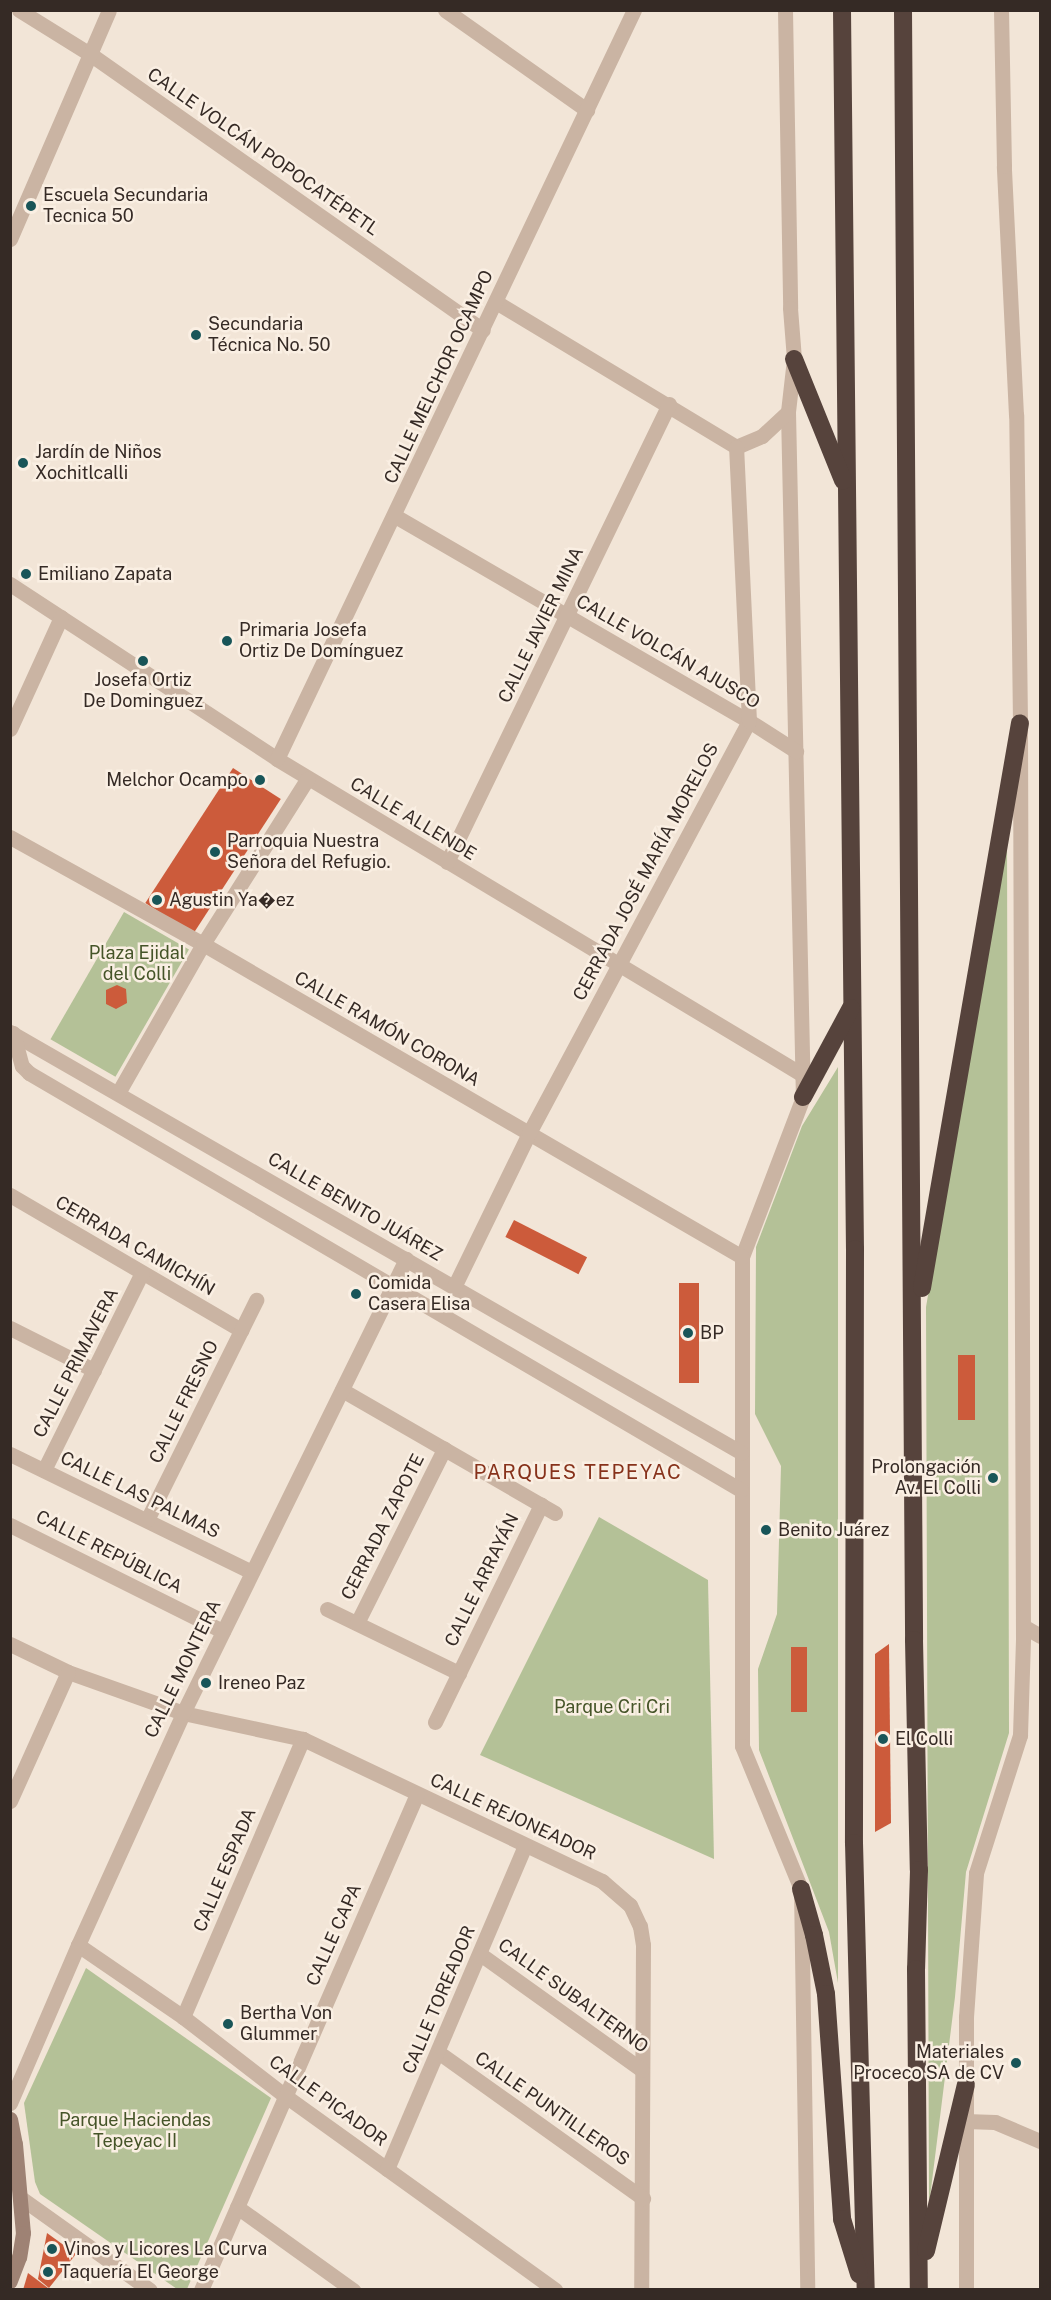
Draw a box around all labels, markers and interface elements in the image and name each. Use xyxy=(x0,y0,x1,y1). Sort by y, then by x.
street label: CALLE VOLCÁN POPOCATÉPETL xyxy=(143,63,383,241)
place label: Escuela Secundaria Tecnica 50 xyxy=(43,185,208,228)
marker: Escuela Secundaria Tecnica 50 xyxy=(24,199,38,213)
street label: CALLE MELCHOR OCAMPO xyxy=(380,267,498,487)
place label: Secundaria Técnica No. 50 xyxy=(208,314,331,356)
marker: Secundaria Técnica No. 50 xyxy=(189,328,203,342)
place label: Jardín de Niños Xochitlcalli xyxy=(35,442,162,484)
marker: Jardín de Niños Xochitlcalli xyxy=(16,456,30,470)
street label: CALLE JAVIER MINA xyxy=(494,544,588,706)
place label: Emiliano Zapata xyxy=(38,563,172,585)
marker: Emiliano Zapata xyxy=(19,567,33,581)
street label: CALLE VOLCÁN AJUSCO xyxy=(572,590,764,714)
place label: Primaria Josefa Ortiz De Domínguez xyxy=(239,620,404,662)
marker: Primaria Josefa Ortiz De Domínguez xyxy=(220,634,234,648)
marker: Josefa Ortiz De Dominguez xyxy=(136,654,150,668)
place label: Josefa Ortiz De Dominguez xyxy=(83,670,203,712)
street label: CERRADA JOSÉ MARÍA MORELOS xyxy=(569,739,723,1005)
place label: Melchor Ocampo xyxy=(106,769,248,791)
marker: Melchor Ocampo xyxy=(253,773,267,787)
street label: CALLE ALLENDE xyxy=(346,773,480,865)
place label: Parroquia Nuestra Señora del Refugio. xyxy=(227,831,391,874)
marker: Parroquia Nuestra Señora del Refugio. xyxy=(208,845,222,859)
place label: Agustin Ya�ez xyxy=(169,889,294,911)
marker: Agustin Ya�ez xyxy=(150,893,164,907)
park label: Plaza Ejidal del Colli xyxy=(89,943,185,986)
street label: CALLE RAMÓN CORONA xyxy=(290,967,484,1091)
street label: CALLE BENITO JUÁREZ xyxy=(264,1148,446,1266)
street label: CERRADA CAMICHÍN xyxy=(51,1191,219,1301)
place label: Comida Casera Elisa xyxy=(368,1273,470,1316)
street label: CALLE PRIMAVERA xyxy=(29,1285,123,1441)
marker: Comida Casera Elisa xyxy=(349,1287,363,1301)
place label: BP xyxy=(700,1322,724,1344)
marker: BP xyxy=(681,1326,695,1340)
street label: CALLE FRESNO xyxy=(145,1337,223,1467)
street label: CALLE LAS PALMAS xyxy=(57,1447,223,1543)
street label: CERRADA ZAPOTE xyxy=(337,1450,429,1604)
place label: Prolongación Av. El Colli xyxy=(871,1457,981,1500)
district label: PARQUES TEPEYAC xyxy=(474,1460,682,1484)
marker: Prolongación Av. El Colli xyxy=(986,1471,1000,1485)
street label: CALLE REPÚBLICA xyxy=(32,1506,186,1598)
street label: CALLE ARRAYÁN xyxy=(440,1510,524,1650)
place label: Benito Juárez xyxy=(778,1519,889,1541)
marker: Benito Juárez xyxy=(759,1523,773,1537)
street label: CALLE MONTERA xyxy=(140,1596,226,1742)
place label: Ireneo Paz xyxy=(218,1672,305,1694)
marker: Ireneo Paz xyxy=(199,1676,213,1690)
park label: Parque Cri Cri xyxy=(554,1696,670,1718)
place label: El Colli xyxy=(895,1728,953,1750)
marker: El Colli xyxy=(876,1732,890,1746)
street label: CALLE REJONEADOR xyxy=(427,1769,599,1865)
street label: CALLE ESPADA xyxy=(189,1805,261,1935)
street label: CALLE CAPA xyxy=(302,1881,366,1989)
street label: CALLE TOREADOR xyxy=(398,1923,480,2077)
street label: CALLE SUBALTERNO xyxy=(494,1934,652,2058)
place label: Bertha Von Glummer xyxy=(240,2003,333,2046)
marker: Bertha Von Glummer xyxy=(221,2017,235,2031)
place label: Materiales Proceco SA de CV xyxy=(853,2042,1004,2084)
street label: CALLE PUNTILLEROS xyxy=(470,2047,634,2171)
street label: CALLE PICADOR xyxy=(265,2051,391,2151)
marker: Materiales Proceco SA de CV xyxy=(1009,2056,1023,2070)
park label: Parque Haciendas Tepeyac II xyxy=(59,2110,211,2152)
place label: Vinos y Licores La Curva xyxy=(64,2238,267,2260)
marker: Vinos y Licores La Curva xyxy=(45,2242,59,2256)
place label: Taquería El George xyxy=(60,2261,219,2283)
marker: Taquería El George xyxy=(41,2265,55,2279)

